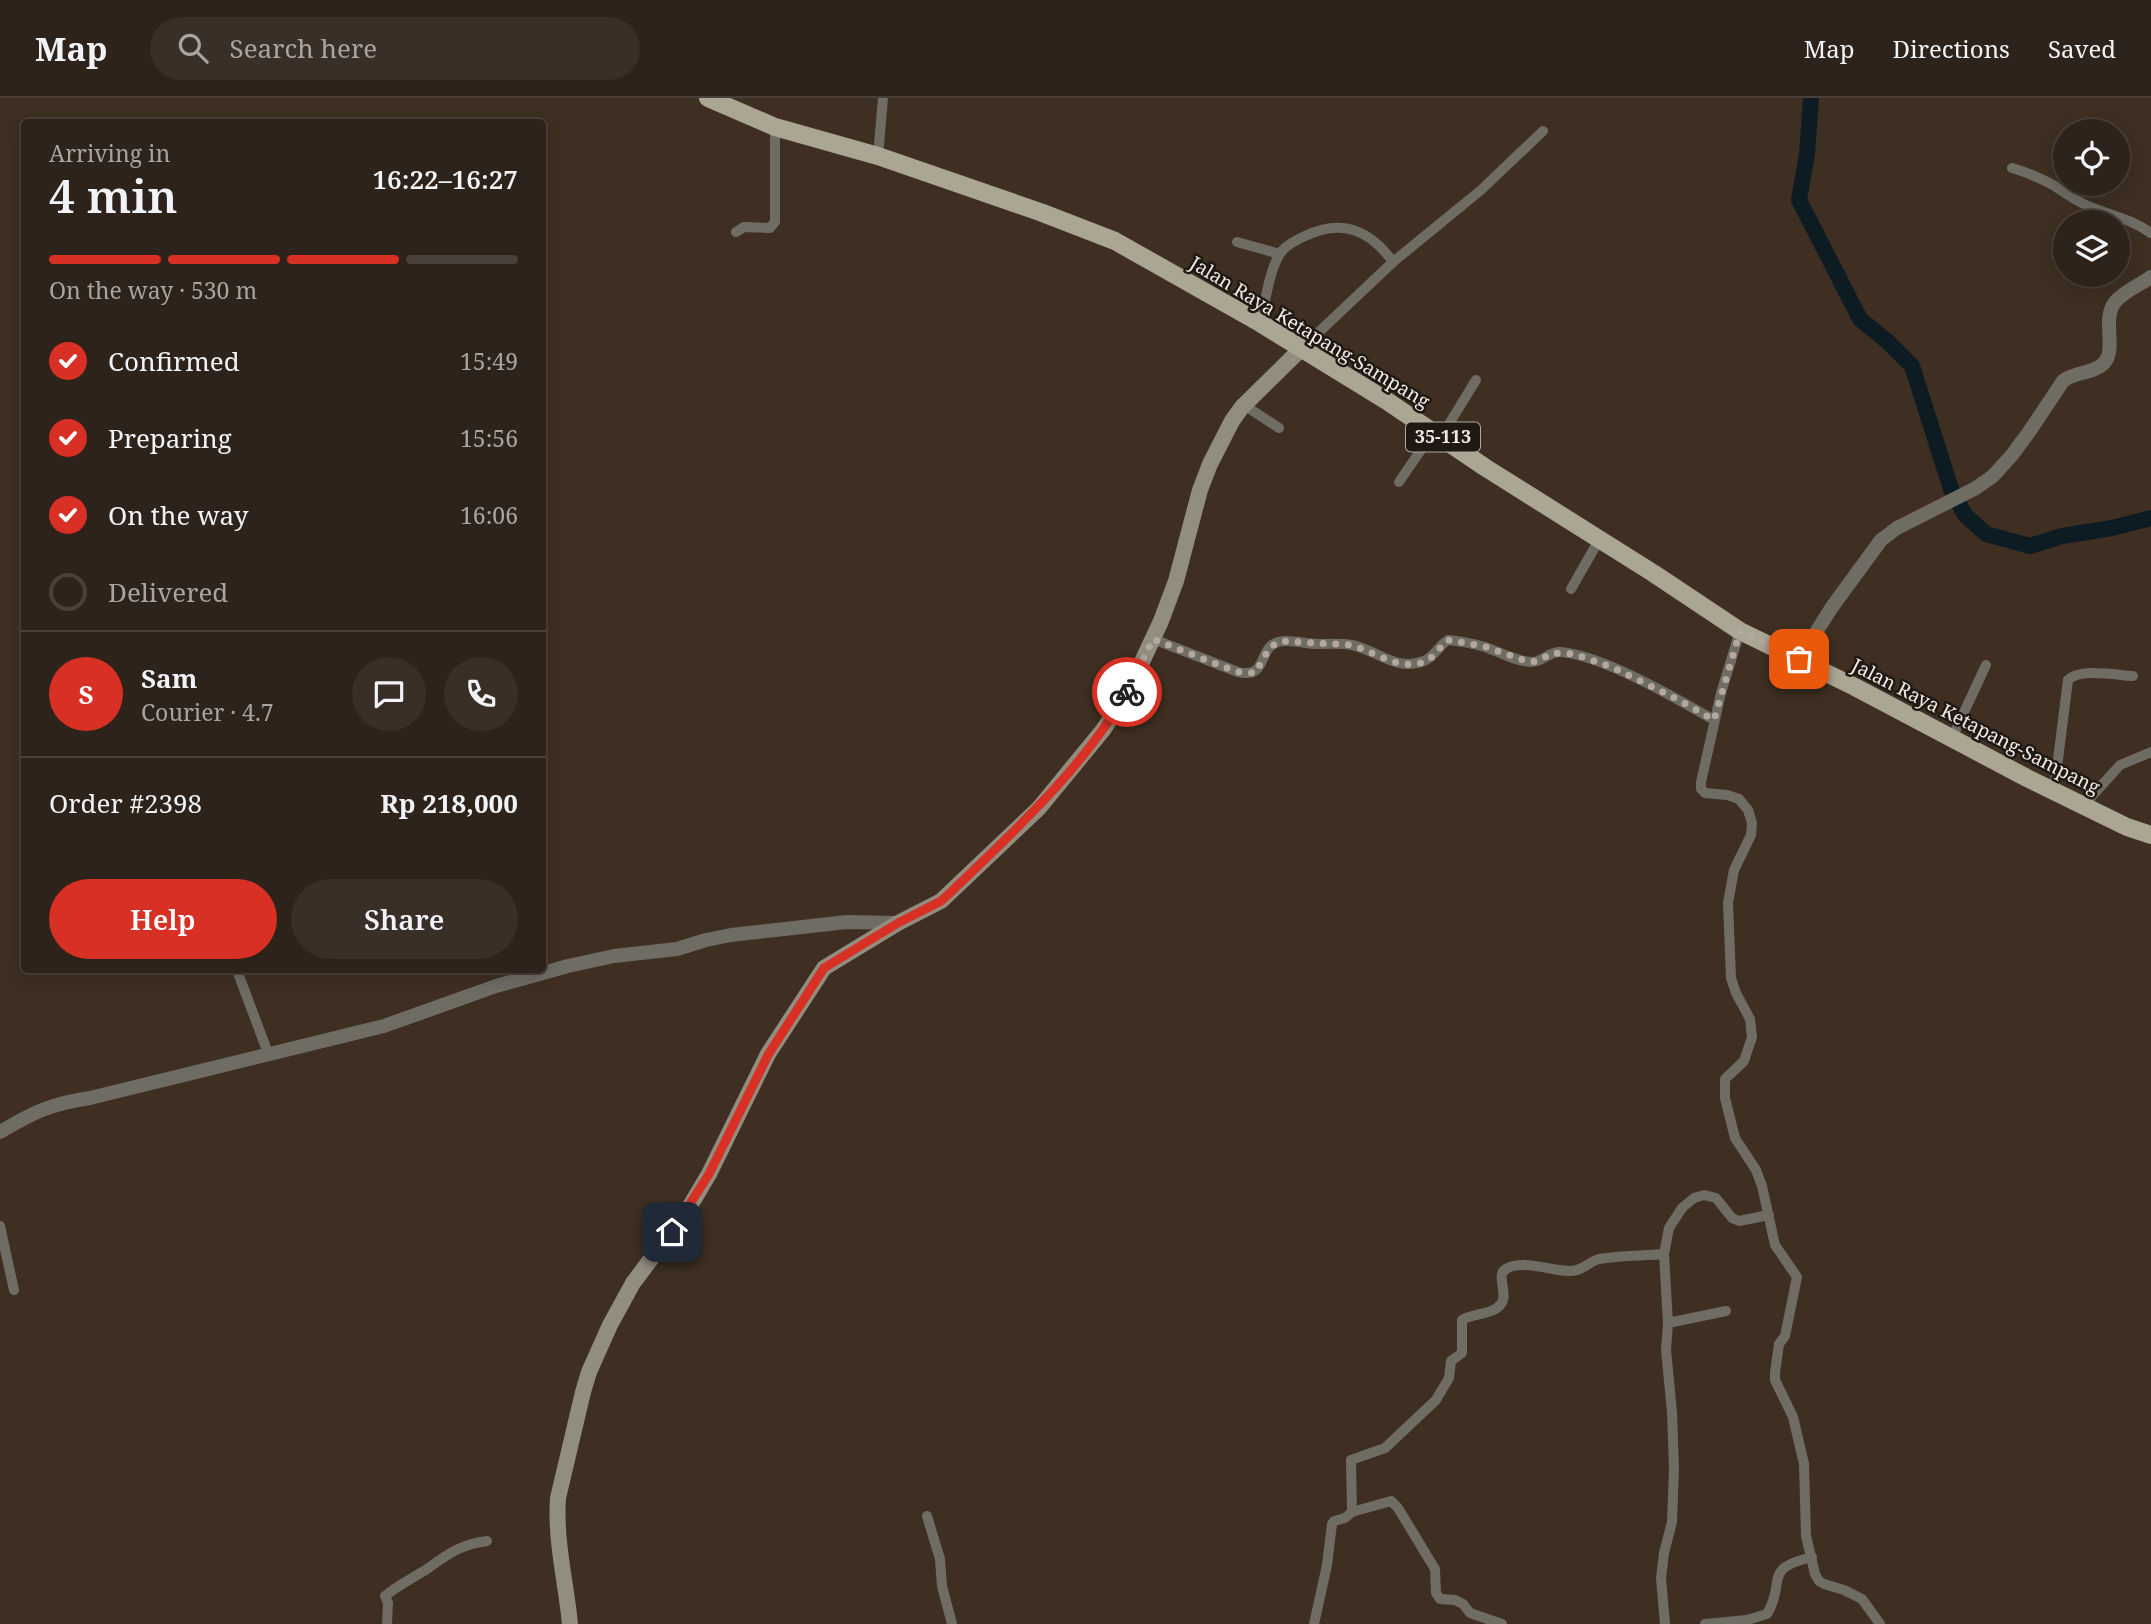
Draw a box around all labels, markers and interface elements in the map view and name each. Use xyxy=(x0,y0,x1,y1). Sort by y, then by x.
search box xyxy=(150,17,640,80)
text: Map xyxy=(35,26,108,71)
icon: search xyxy=(174,29,212,67)
text: Search here xyxy=(230,30,377,66)
text: Map xyxy=(1804,32,1855,65)
text: Directions xyxy=(1893,32,2010,65)
text: Saved xyxy=(2048,32,2116,65)
map controls xyxy=(2053,119,2130,287)
button: locate xyxy=(2053,119,2130,196)
text: Arriving in xyxy=(49,137,170,169)
text: 16:22–16:27 xyxy=(372,161,518,197)
text: 4 min xyxy=(49,164,177,226)
button: layers xyxy=(2053,210,2130,287)
street label: Jalan Raya Ketapang-Sampang xyxy=(1184,249,1435,414)
text: On the way · 530 m xyxy=(49,274,257,306)
icon: check xyxy=(49,342,87,380)
text: Confirmed xyxy=(108,343,240,379)
text: 15:49 xyxy=(460,345,518,377)
icon: check xyxy=(49,419,87,457)
text: Preparing xyxy=(108,420,232,456)
text: 15:56 xyxy=(460,422,518,454)
road number: 35-113 xyxy=(1406,422,1480,452)
icon: check xyxy=(49,496,87,534)
text: On the way xyxy=(108,497,248,533)
text: 16:06 xyxy=(460,499,518,531)
text: Delivered xyxy=(108,574,228,610)
pin xyxy=(1769,629,1829,689)
icon: bag xyxy=(1780,640,1818,678)
street label: Jalan Raya Ketapang-Sampang xyxy=(1846,651,2105,800)
button: chat xyxy=(352,657,426,731)
button: phone xyxy=(444,657,518,731)
courier xyxy=(1092,657,1162,727)
text: Sam xyxy=(141,660,197,696)
icon: bike xyxy=(1108,673,1146,711)
text: S xyxy=(78,676,94,712)
text: Courier · 4.7 xyxy=(141,696,274,728)
text: Order #2398 xyxy=(49,785,202,821)
text: Rp 218,000 xyxy=(380,785,518,821)
button: Help xyxy=(49,879,277,959)
button: Share xyxy=(291,879,518,959)
pin xyxy=(642,1202,702,1262)
icon: home xyxy=(653,1213,691,1251)

